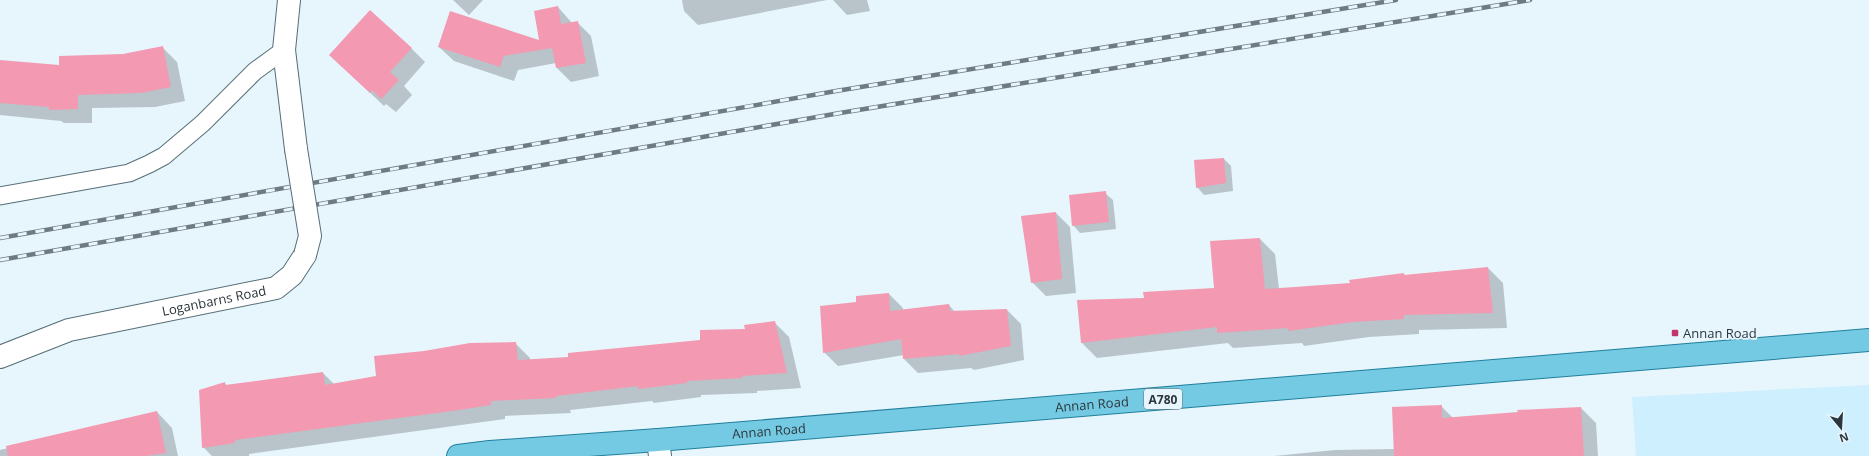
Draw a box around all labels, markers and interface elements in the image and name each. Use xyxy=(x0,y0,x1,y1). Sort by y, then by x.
street label: Loganbarns Road xyxy=(160,281,268,320)
place label: Annan Road xyxy=(1683,324,1757,342)
marker: Annan Road xyxy=(1670,328,1680,338)
road number: A780 xyxy=(1144,389,1182,409)
street label: Annan Road xyxy=(1054,392,1129,416)
north arrow xyxy=(1821,408,1861,448)
street label: Annan Road xyxy=(731,419,806,443)
text: N xyxy=(1838,429,1851,447)

